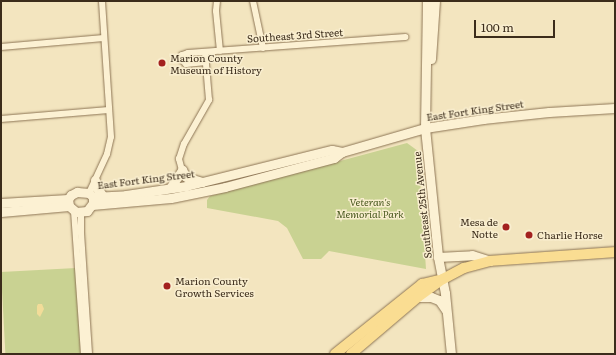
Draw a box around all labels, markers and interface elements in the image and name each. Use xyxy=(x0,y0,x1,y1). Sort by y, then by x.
scale bar xyxy=(476,12,557,38)
text: 100 m xyxy=(481,18,514,36)
street label: Southeast 3rd Street xyxy=(247,26,343,44)
place label: Marion County Museum of History xyxy=(170,51,262,74)
marker: Marion County Museum of History xyxy=(157,58,167,68)
street label: East Fort King Street xyxy=(426,97,524,123)
street label: Southeast 25th Avenue xyxy=(410,151,434,259)
street label: East Fort King Street xyxy=(97,167,195,191)
park label: Veteran's Memorial Park xyxy=(336,195,404,218)
place label: Mesa de Notte xyxy=(460,215,498,238)
marker: Mesa de Notte xyxy=(501,222,511,232)
place label: Charlie Horse xyxy=(537,229,603,241)
marker: Charlie Horse xyxy=(524,230,534,240)
place label: Marion County Growth Services xyxy=(175,274,254,298)
marker: Marion County Growth Services xyxy=(162,281,172,291)

